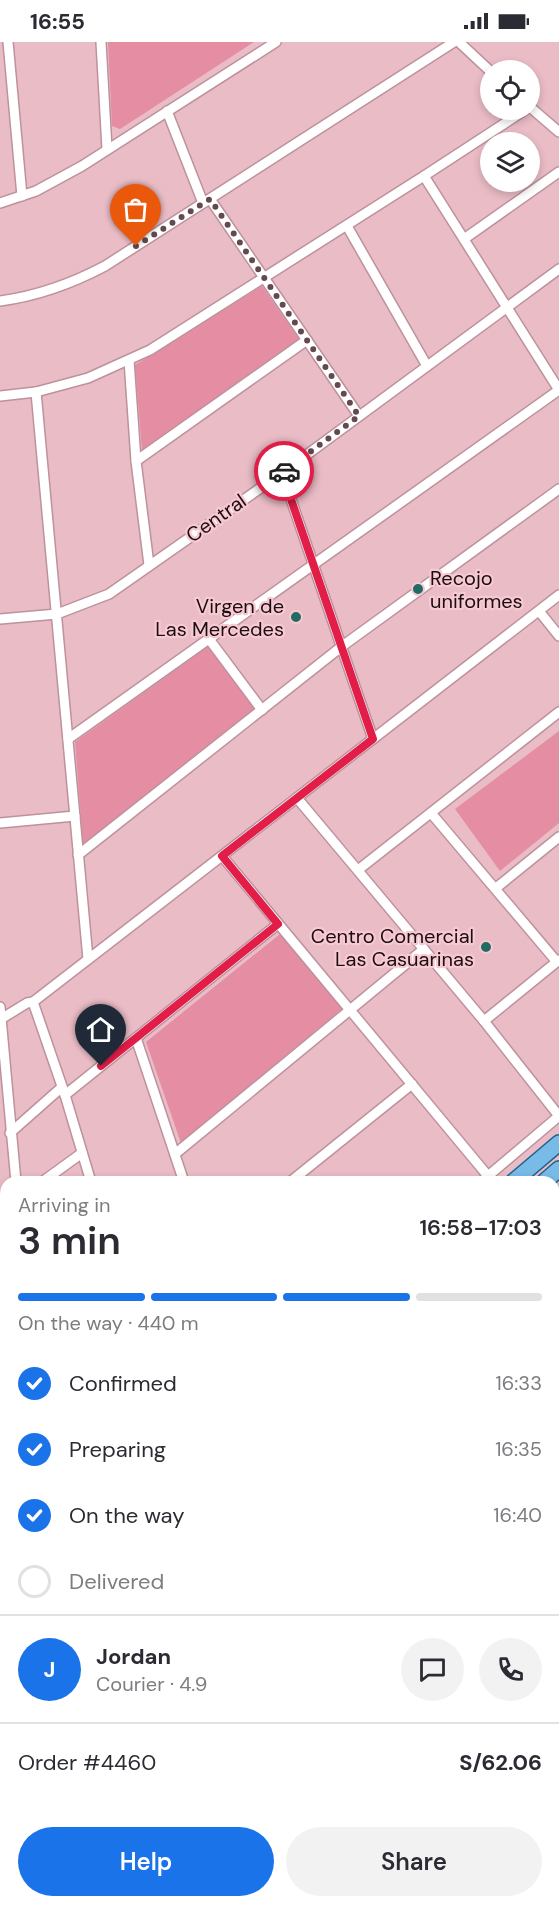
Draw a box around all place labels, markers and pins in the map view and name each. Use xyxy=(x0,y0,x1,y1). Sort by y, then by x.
pin xyxy=(110,184,161,246)
place label: Recojo uniformes xyxy=(430,565,523,614)
marker: Recojo uniformes xyxy=(411,582,425,596)
place label: Virgen de Las Mercedes xyxy=(155,593,284,642)
marker: Virgen de Las Mercedes xyxy=(289,610,303,624)
place label: Centro Comercial Las Casuarinas xyxy=(311,923,474,972)
marker: Centro Comercial Las Casuarinas xyxy=(479,940,493,954)
pin xyxy=(75,1004,126,1066)

